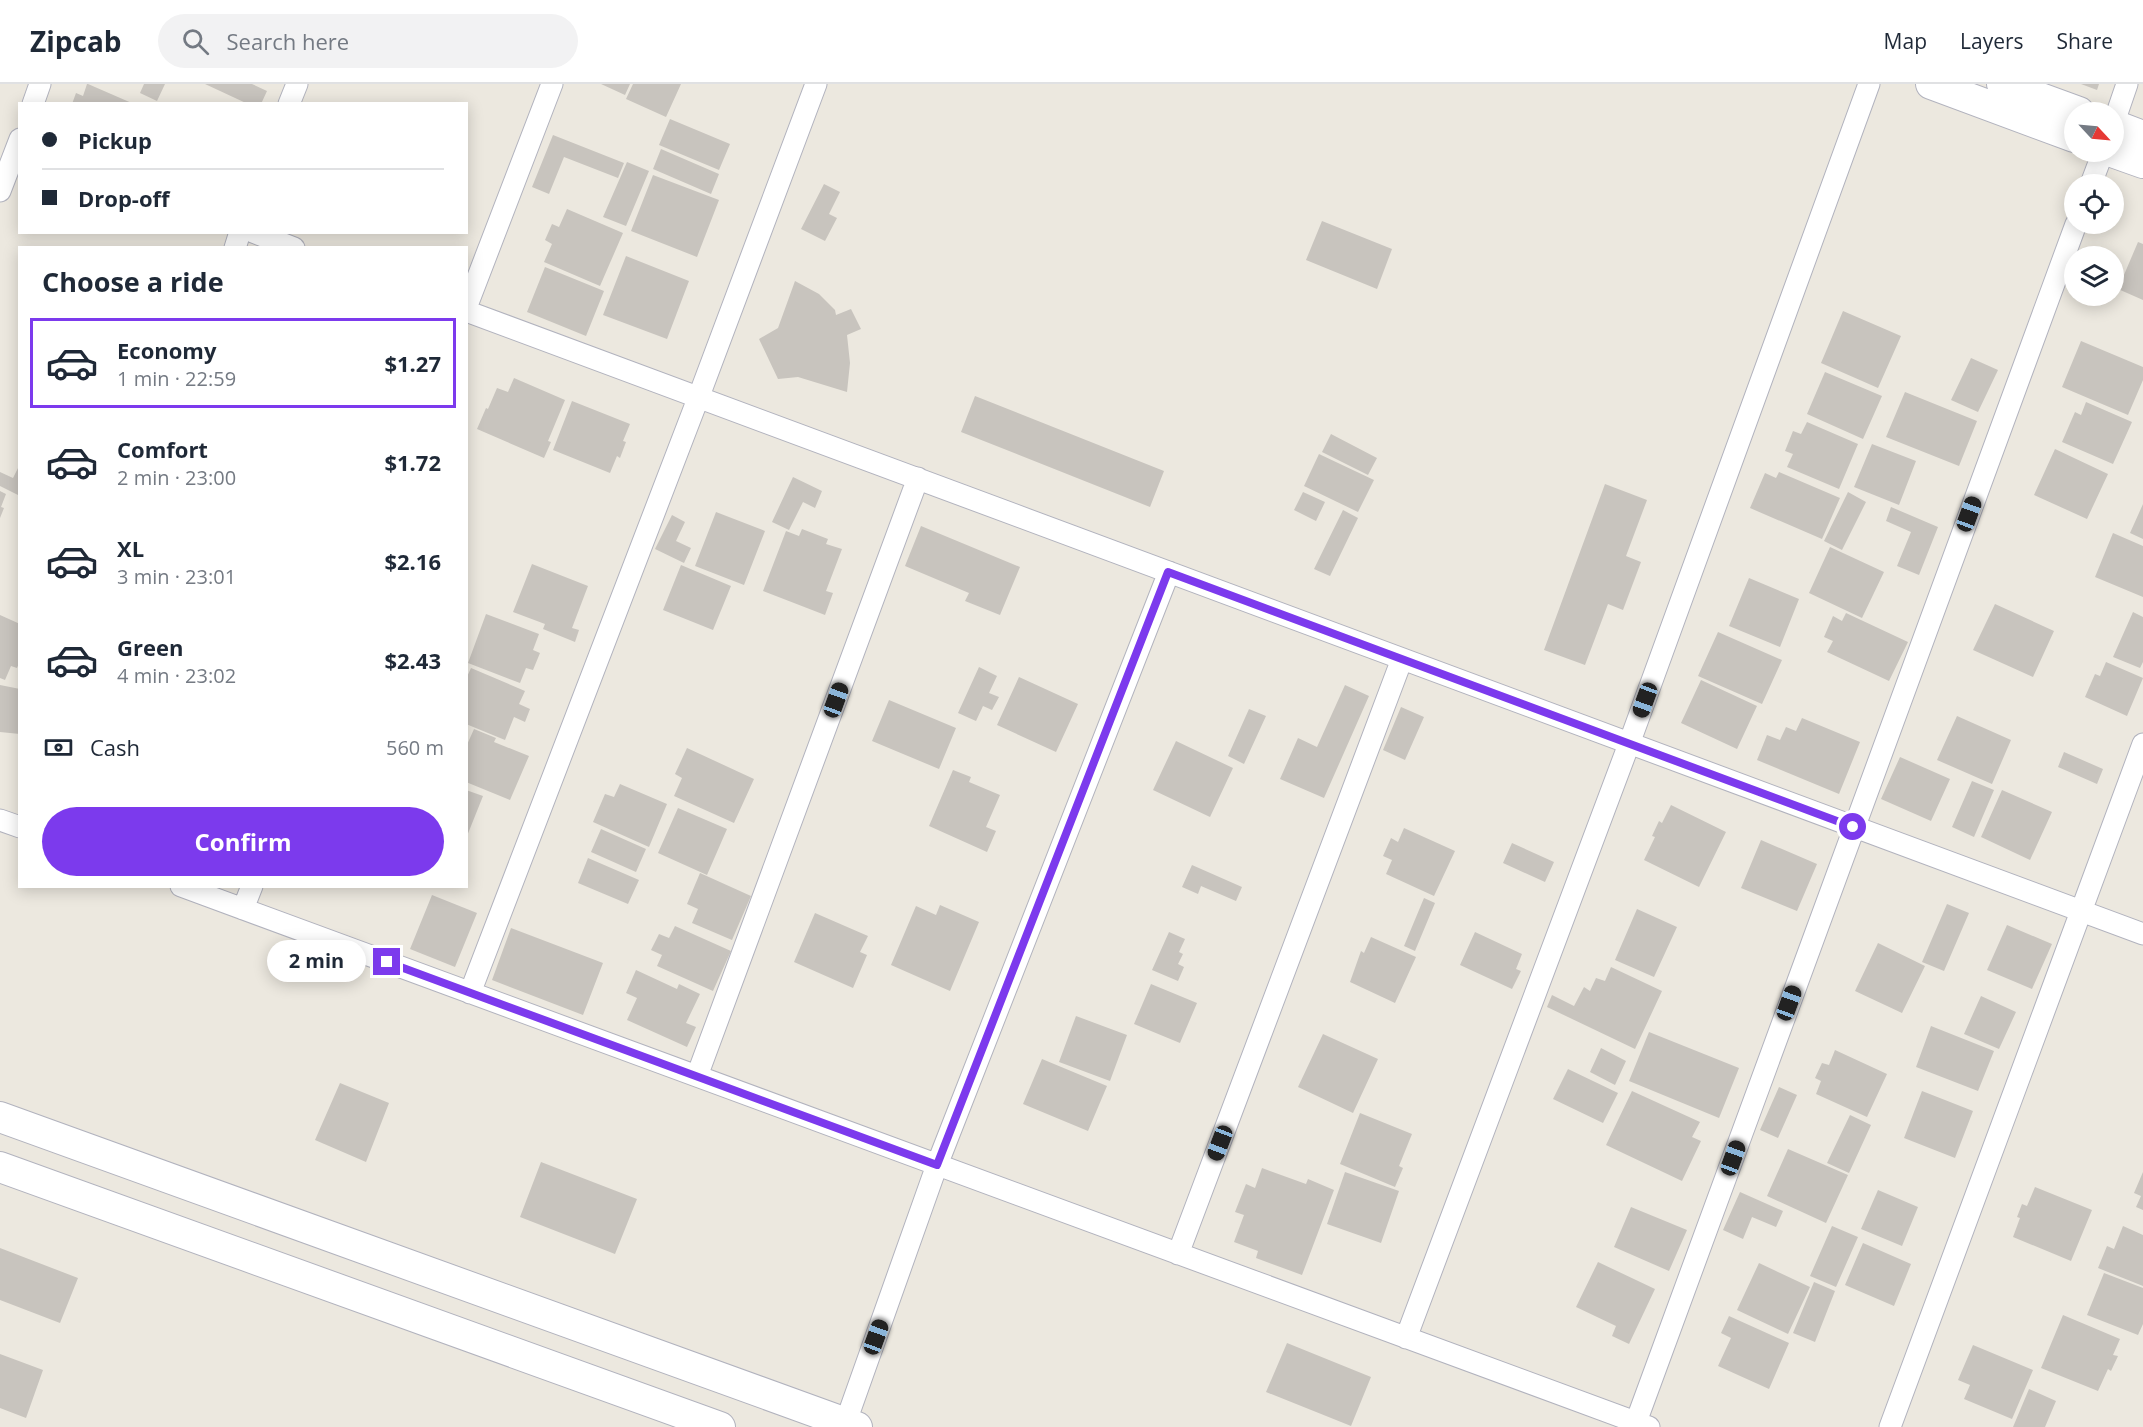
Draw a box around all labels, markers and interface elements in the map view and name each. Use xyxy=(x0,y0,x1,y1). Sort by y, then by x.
search box xyxy=(158,14,578,68)
text: Zipcab xyxy=(30,22,122,60)
icon: search xyxy=(179,25,212,58)
text: Search here xyxy=(227,26,349,56)
text: Map xyxy=(1884,27,1927,55)
text: Layers xyxy=(1960,27,2024,55)
text: Share xyxy=(2057,27,2113,55)
north arrow xyxy=(2064,102,2124,162)
map controls xyxy=(2064,102,2124,306)
text: Pickup xyxy=(78,125,152,155)
button: locate xyxy=(2064,174,2124,234)
text: Drop-off xyxy=(78,183,170,213)
button: layers xyxy=(2064,246,2124,306)
text: Choose a ride xyxy=(42,263,224,300)
text: Economy xyxy=(117,335,216,365)
icon: car xyxy=(45,336,99,390)
text: $1.27 xyxy=(384,348,441,378)
text: 1 min · 22:59 xyxy=(117,365,236,392)
text: Comfort xyxy=(117,434,208,464)
icon: car xyxy=(45,435,99,489)
text: $1.72 xyxy=(384,447,441,477)
text: 2 min · 23:00 xyxy=(117,464,236,491)
car xyxy=(1954,494,1984,534)
text: XL xyxy=(117,533,144,563)
icon: car xyxy=(45,534,99,588)
text: $2.16 xyxy=(384,546,441,576)
text: 3 min · 23:01 xyxy=(117,563,236,590)
text: Green xyxy=(117,632,183,662)
icon: car xyxy=(45,633,99,687)
text: $2.43 xyxy=(384,645,441,675)
text: 4 min · 23:02 xyxy=(117,662,236,689)
car xyxy=(821,680,851,720)
car xyxy=(1630,680,1660,720)
icon: cash xyxy=(42,731,75,764)
text: Cash xyxy=(90,732,140,762)
text: 560 m xyxy=(386,734,444,761)
button: Confirm xyxy=(42,807,444,876)
route start xyxy=(1839,813,1866,840)
callout: 2 min xyxy=(267,941,366,983)
text: 2 min xyxy=(289,947,344,974)
route end xyxy=(373,948,400,975)
car xyxy=(1774,983,1804,1023)
car xyxy=(1205,1123,1235,1163)
car xyxy=(1718,1138,1748,1178)
car xyxy=(861,1317,891,1357)

